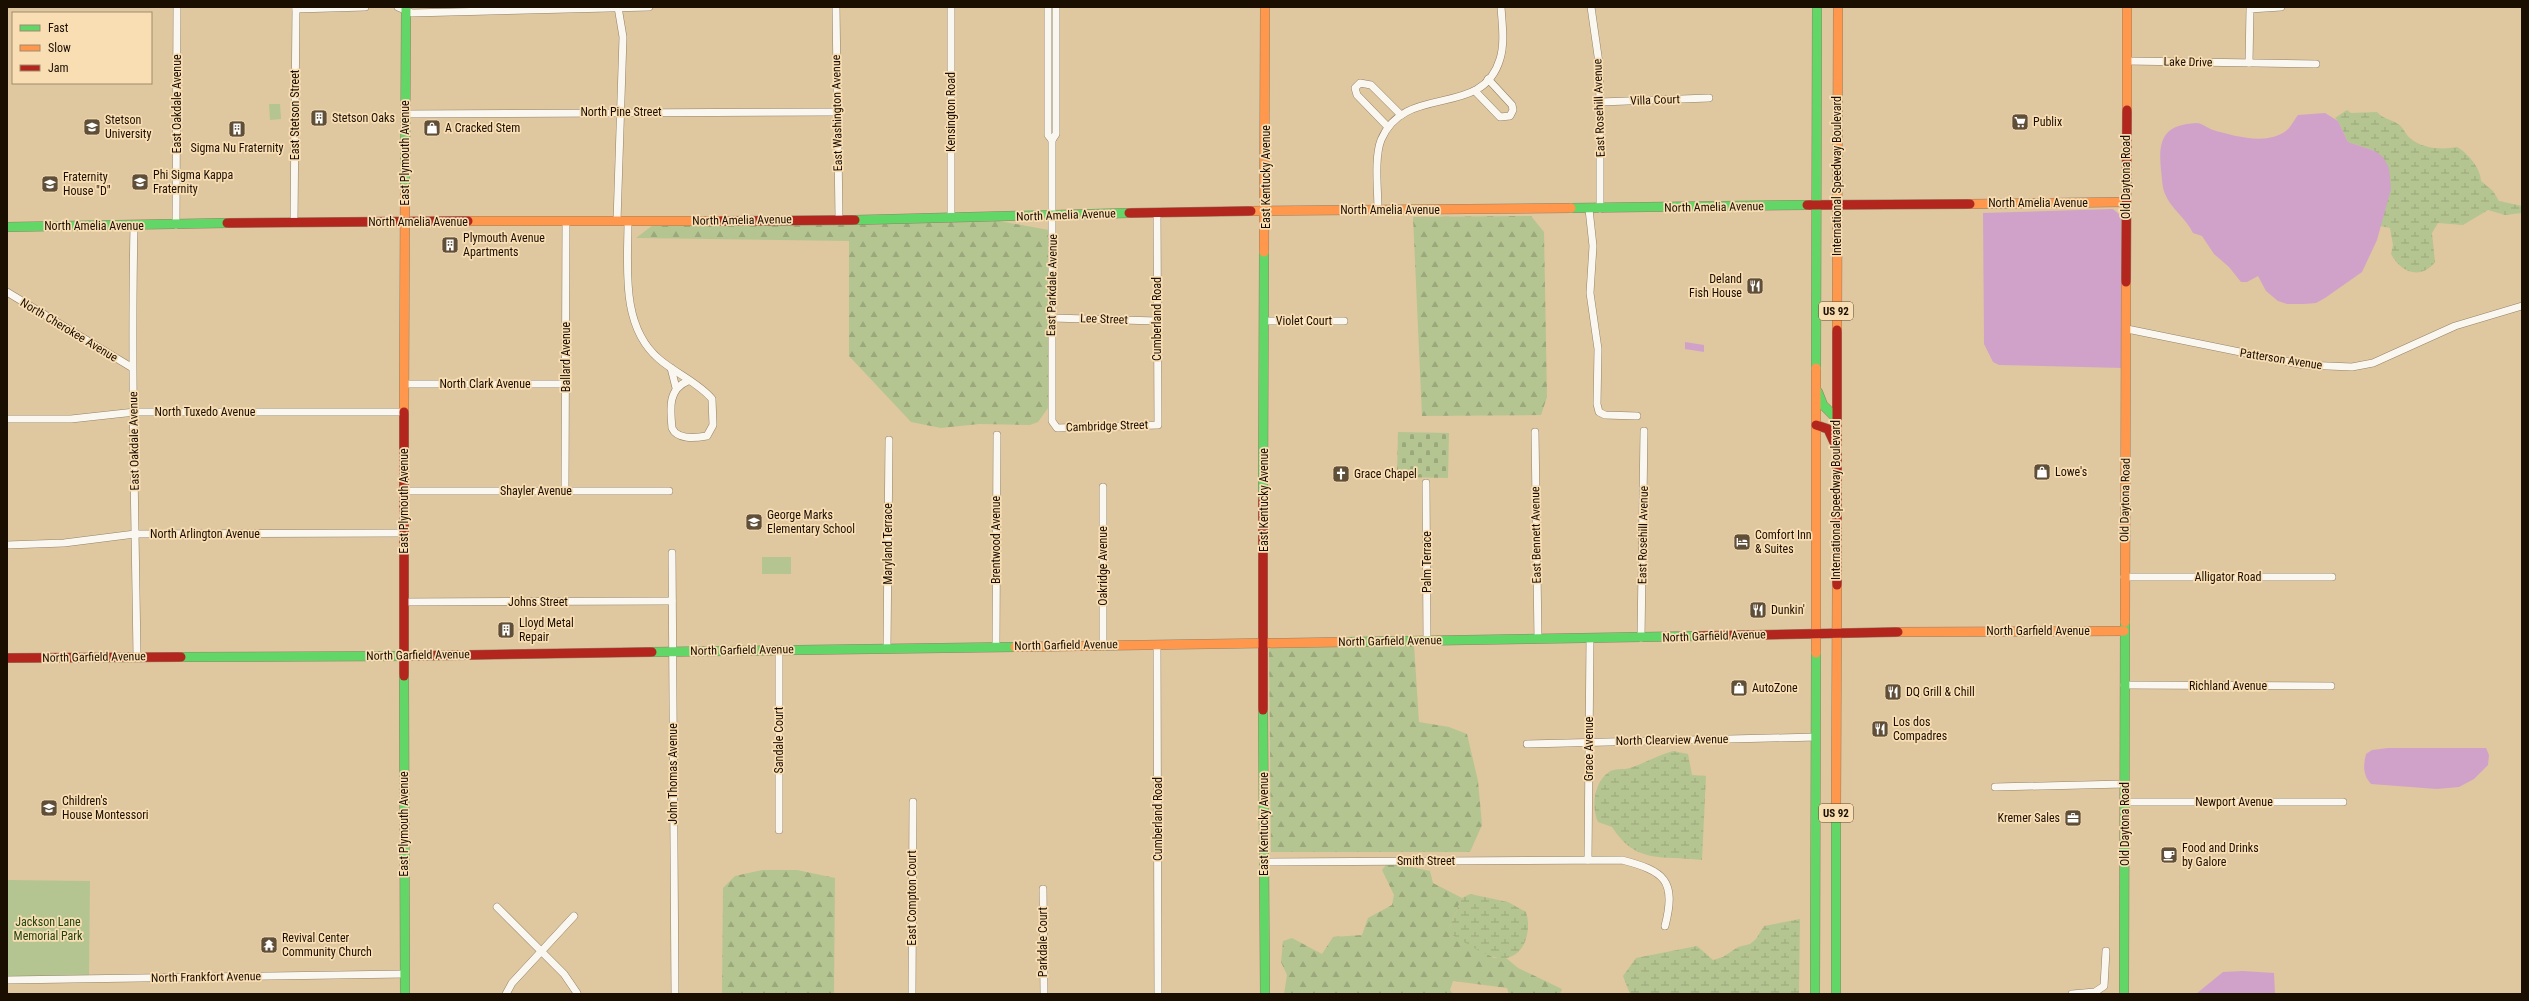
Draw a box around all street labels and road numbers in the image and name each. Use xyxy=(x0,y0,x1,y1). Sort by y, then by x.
street label: East Oakdale Avenue xyxy=(170,54,184,154)
street label: East Washington Avenue xyxy=(829,54,845,171)
street label: Lake Drive xyxy=(2163,55,2213,69)
street label: East Rosehill Avenue xyxy=(1590,58,1608,157)
street label: East Stetson Street xyxy=(288,69,302,160)
street label: Kensington Road xyxy=(944,72,958,152)
street label: Villa Court xyxy=(1630,92,1680,108)
street label: International Speedway Boulevard xyxy=(1830,96,1844,256)
street label: East Plymouth Avenue xyxy=(398,100,412,206)
street label: North Pine Street xyxy=(580,105,662,119)
street label: East Kentucky Avenue xyxy=(1259,125,1273,229)
street label: Old Daytona Road xyxy=(2119,135,2133,219)
street label: North Amelia Avenue xyxy=(1988,196,2088,210)
street label: North Amelia Avenue xyxy=(1664,199,1764,215)
street label: North Amelia Avenue xyxy=(1340,203,1440,217)
street label: North Amelia Avenue xyxy=(1016,206,1116,224)
street label: North Amelia Avenue xyxy=(692,212,792,228)
street label: North Amelia Avenue xyxy=(368,215,468,229)
street label: North Amelia Avenue xyxy=(44,219,144,233)
street label: East Parkdale Avenue xyxy=(1044,233,1060,336)
street label: Cumberland Road xyxy=(1150,277,1164,361)
street label: North Cherokee Avenue xyxy=(18,295,121,365)
road number: US 92 xyxy=(1819,302,1853,320)
street label: Lee Street xyxy=(1080,311,1129,327)
street label: Violet Court xyxy=(1276,314,1333,328)
street label: Ballard Avenue xyxy=(559,321,573,392)
street label: Patterson Avenue xyxy=(2239,346,2324,372)
street label: North Clark Avenue xyxy=(439,377,531,391)
street label: East Oakdale Avenue xyxy=(126,391,142,491)
street label: North Tuxedo Avenue xyxy=(155,405,256,419)
street label: Cambridge Street xyxy=(1066,418,1149,434)
street label: International Speedway Boulevard xyxy=(1829,420,1843,580)
street label: East Plymouth Avenue xyxy=(397,448,411,554)
street label: East Kentucky Avenue xyxy=(1257,448,1271,552)
street label: Old Daytona Road xyxy=(2117,458,2133,542)
street label: Shayler Avenue xyxy=(500,484,572,498)
street label: East Rosehill Avenue xyxy=(1635,485,1651,584)
street label: East Bennett Avenue xyxy=(1528,486,1544,584)
street label: Brentwood Avenue xyxy=(989,496,1003,584)
street label: Maryland Terrace xyxy=(881,503,895,585)
street label: Oakridge Avenue xyxy=(1096,526,1110,606)
street label: North Arlington Avenue xyxy=(150,527,260,541)
street label: Palm Terrace xyxy=(1420,531,1434,593)
street label: Alligator Road xyxy=(2195,570,2261,584)
street label: Johns Street xyxy=(508,595,568,609)
street label: North Garfield Avenue xyxy=(1986,624,2090,638)
street label: North Garfield Avenue xyxy=(1662,627,1766,645)
street label: North Garfield Avenue xyxy=(1338,633,1442,649)
street label: North Garfield Avenue xyxy=(1014,637,1118,653)
street label: North Garfield Avenue xyxy=(690,642,794,658)
street label: North Garfield Avenue xyxy=(366,647,470,663)
street label: North Garfield Avenue xyxy=(42,649,146,665)
street label: Richland Avenue xyxy=(2189,679,2267,693)
street label: Sandale Court xyxy=(772,706,786,773)
street label: Grace Avenue xyxy=(1582,716,1596,781)
street label: John Thomas Avenue xyxy=(666,723,680,825)
street label: North Clearview Avenue xyxy=(1615,732,1729,748)
street label: East Plymouth Avenue xyxy=(397,771,411,877)
street label: East Kentucky Avenue xyxy=(1257,772,1271,876)
street label: Cumberland Road xyxy=(1151,777,1165,861)
street label: Old Daytona Road xyxy=(2118,782,2132,866)
street label: Newport Avenue xyxy=(2195,795,2273,809)
road number: US 92 xyxy=(1819,804,1853,822)
street label: East Compton Court xyxy=(905,850,919,946)
street label: Smith Street xyxy=(1397,854,1456,868)
street label: Parkdale Court xyxy=(1036,906,1050,977)
street label: North Frankfort Avenue xyxy=(151,969,262,985)

